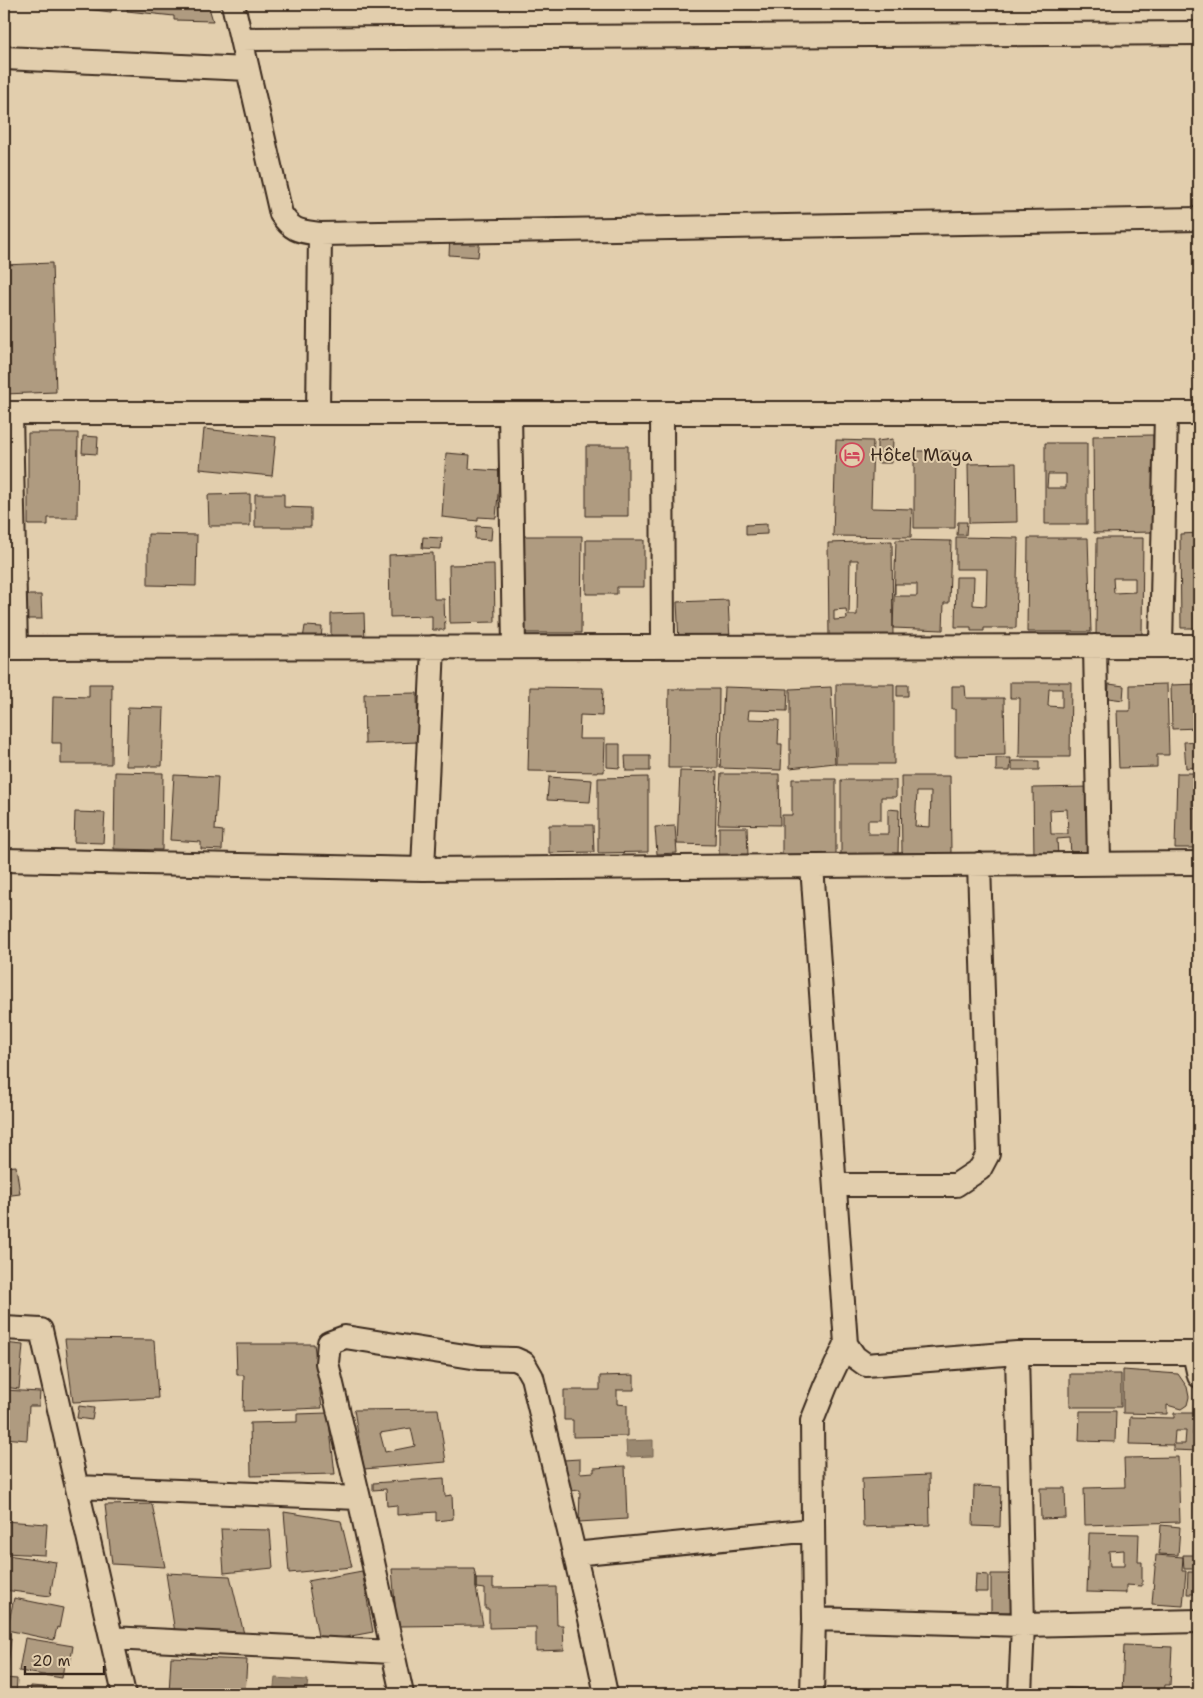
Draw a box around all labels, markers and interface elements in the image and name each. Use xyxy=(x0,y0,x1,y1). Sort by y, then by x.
hotel icon: Hôtel Maya xyxy=(839,442,865,468)
place label: Hôtel Maya xyxy=(870,443,973,467)
scale bar xyxy=(25,1643,104,1675)
text: 20 m xyxy=(32,1651,71,1671)

